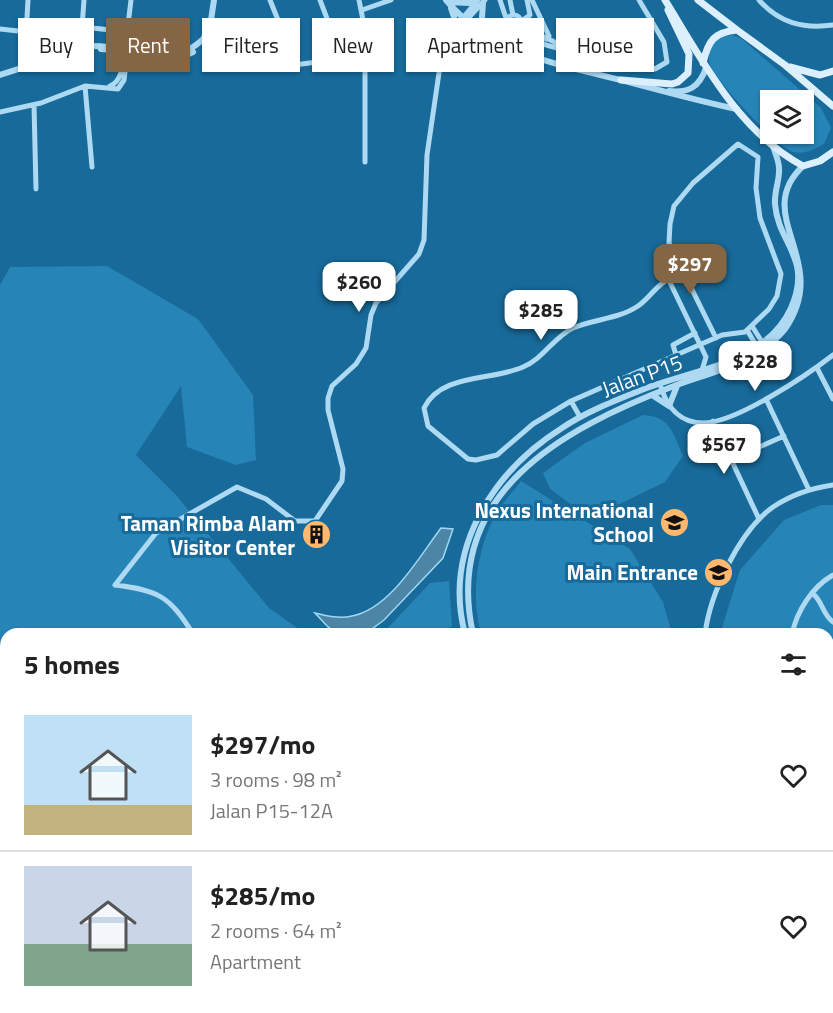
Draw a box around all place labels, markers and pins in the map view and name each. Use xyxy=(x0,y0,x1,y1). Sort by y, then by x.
pin: $297 xyxy=(654,244,726,295)
pin: $260 xyxy=(323,262,395,313)
pin: $285 xyxy=(505,290,577,341)
pin: $228 xyxy=(719,341,791,392)
pin: $567 xyxy=(688,424,760,475)
place label: Nexus International School xyxy=(474,494,654,550)
school or university icon: Nexus International School xyxy=(659,506,691,538)
place label: Taman Rimba Alam Visitor Center xyxy=(121,507,295,563)
building icon: Taman Rimba Alam Visitor Center xyxy=(300,519,332,551)
place label: Main Entrance xyxy=(567,556,698,588)
school or university icon: Main Entrance xyxy=(703,556,735,588)

